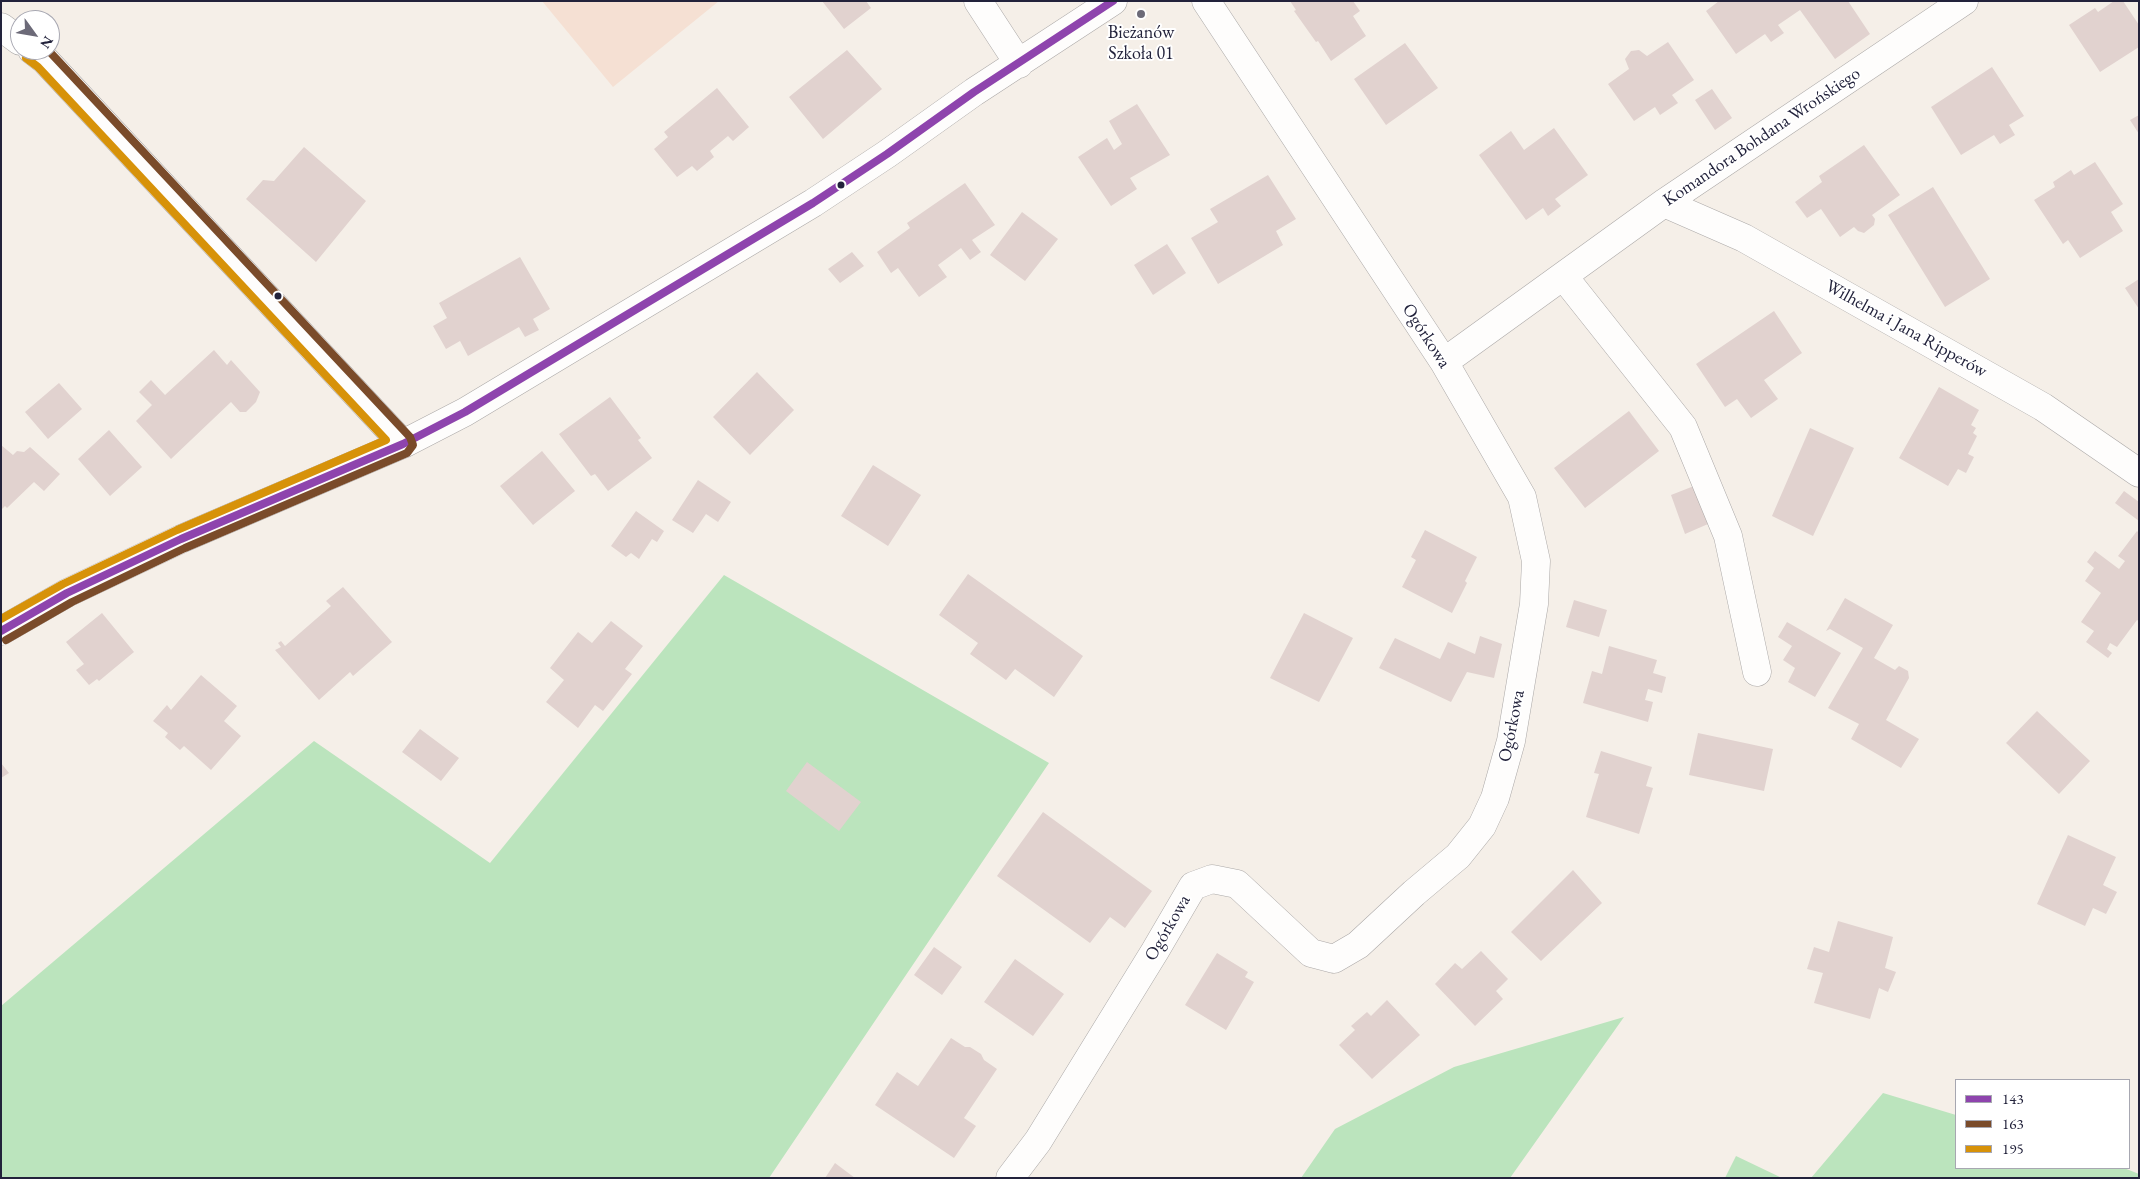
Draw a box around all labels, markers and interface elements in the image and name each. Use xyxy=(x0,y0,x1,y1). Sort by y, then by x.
marker: Bieżanów Szkoła 01 xyxy=(1135,8,1147,20)
north arrow xyxy=(10,10,60,60)
place label: Bieżanów Szkoła 01 xyxy=(1108,22,1174,64)
text: N xyxy=(36,33,58,52)
street label: Komandora Bohdana Wrońskiego xyxy=(1659,63,1865,211)
unlabelled marker xyxy=(836,180,846,190)
street label: Wilhelma i Jana Ripperów xyxy=(1821,275,1991,383)
unlabelled marker xyxy=(273,291,283,301)
street label: Ogórkowa xyxy=(1397,300,1455,372)
street label: Ogórkowa xyxy=(1494,688,1530,764)
street label: Ogórkowa xyxy=(1140,891,1196,965)
legend xyxy=(1955,1079,2130,1169)
text: 143 xyxy=(2002,1089,2024,1108)
text: 163 xyxy=(2002,1114,2024,1133)
text: 195 xyxy=(2002,1139,2024,1158)

